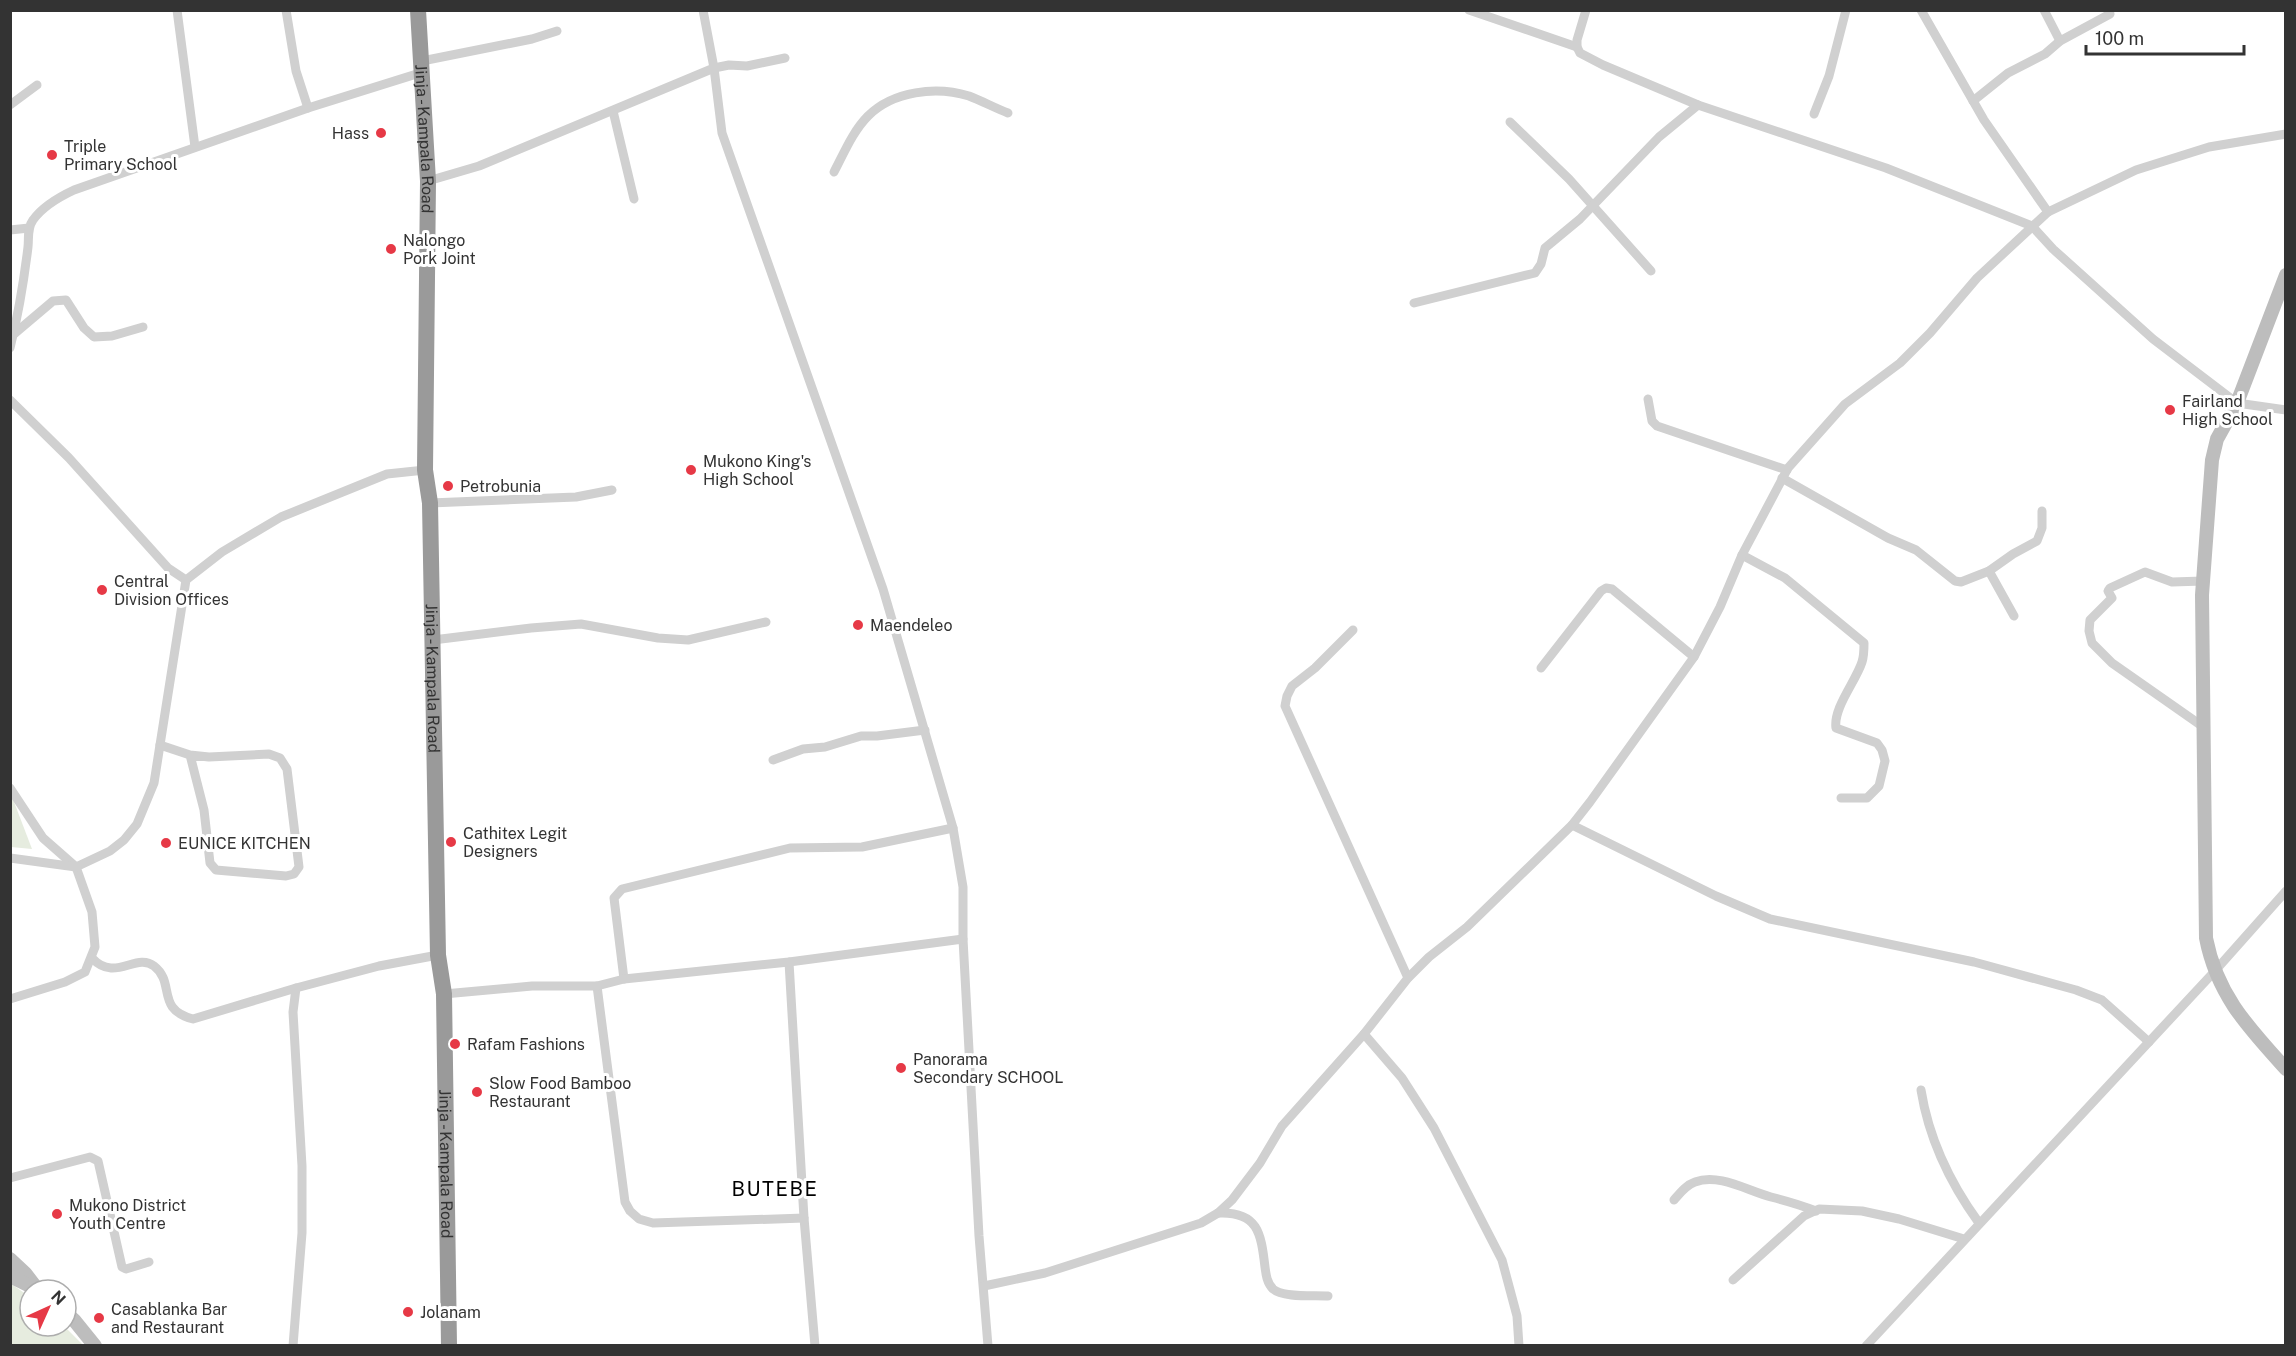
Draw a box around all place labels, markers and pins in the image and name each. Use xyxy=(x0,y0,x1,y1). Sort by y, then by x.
place label: Hass xyxy=(332,124,369,143)
marker: Hass xyxy=(374,126,388,140)
place label: Triple Primary School xyxy=(64,137,178,174)
marker: Triple Primary School xyxy=(45,148,59,162)
place label: Nalongo Pork Joint xyxy=(403,231,476,268)
marker: Nalongo Pork Joint xyxy=(384,242,398,256)
place label: Fairland High School xyxy=(2182,392,2273,429)
marker: Fairland High School xyxy=(2163,403,2177,417)
place label: Mukono King's High School xyxy=(703,452,811,489)
marker: Mukono King's High School xyxy=(684,463,698,477)
place label: Petrobunia xyxy=(460,477,541,496)
marker: Petrobunia xyxy=(441,479,455,493)
place label: Central Division Offices xyxy=(114,572,229,609)
marker: Central Division Offices xyxy=(95,583,109,597)
place label: Maendeleo xyxy=(870,616,952,635)
marker: Maendeleo xyxy=(851,618,865,632)
place label: Cathitex Legit Designers xyxy=(463,824,567,861)
place label: EUNICE KITCHEN xyxy=(178,834,311,853)
marker: Cathitex Legit Designers xyxy=(444,835,458,849)
marker: EUNICE KITCHEN xyxy=(159,836,173,850)
place label: Rafam Fashions xyxy=(467,1035,585,1054)
marker: Rafam Fashions xyxy=(448,1037,462,1051)
place label: Panorama Secondary SCHOOL xyxy=(913,1050,1063,1087)
marker: Panorama Secondary SCHOOL xyxy=(894,1061,908,1075)
place label: Slow Food Bamboo Restaurant xyxy=(489,1074,631,1111)
marker: Slow Food Bamboo Restaurant xyxy=(470,1085,484,1099)
place label: Mukono District Youth Centre xyxy=(69,1196,186,1233)
marker: Mukono District Youth Centre xyxy=(50,1207,64,1221)
place label: Casablanka Bar and Restaurant xyxy=(111,1300,227,1337)
place label: Jolanam xyxy=(420,1303,481,1322)
marker: Jolanam xyxy=(401,1305,415,1319)
marker: Casablanka Bar and Restaurant xyxy=(92,1311,106,1325)

